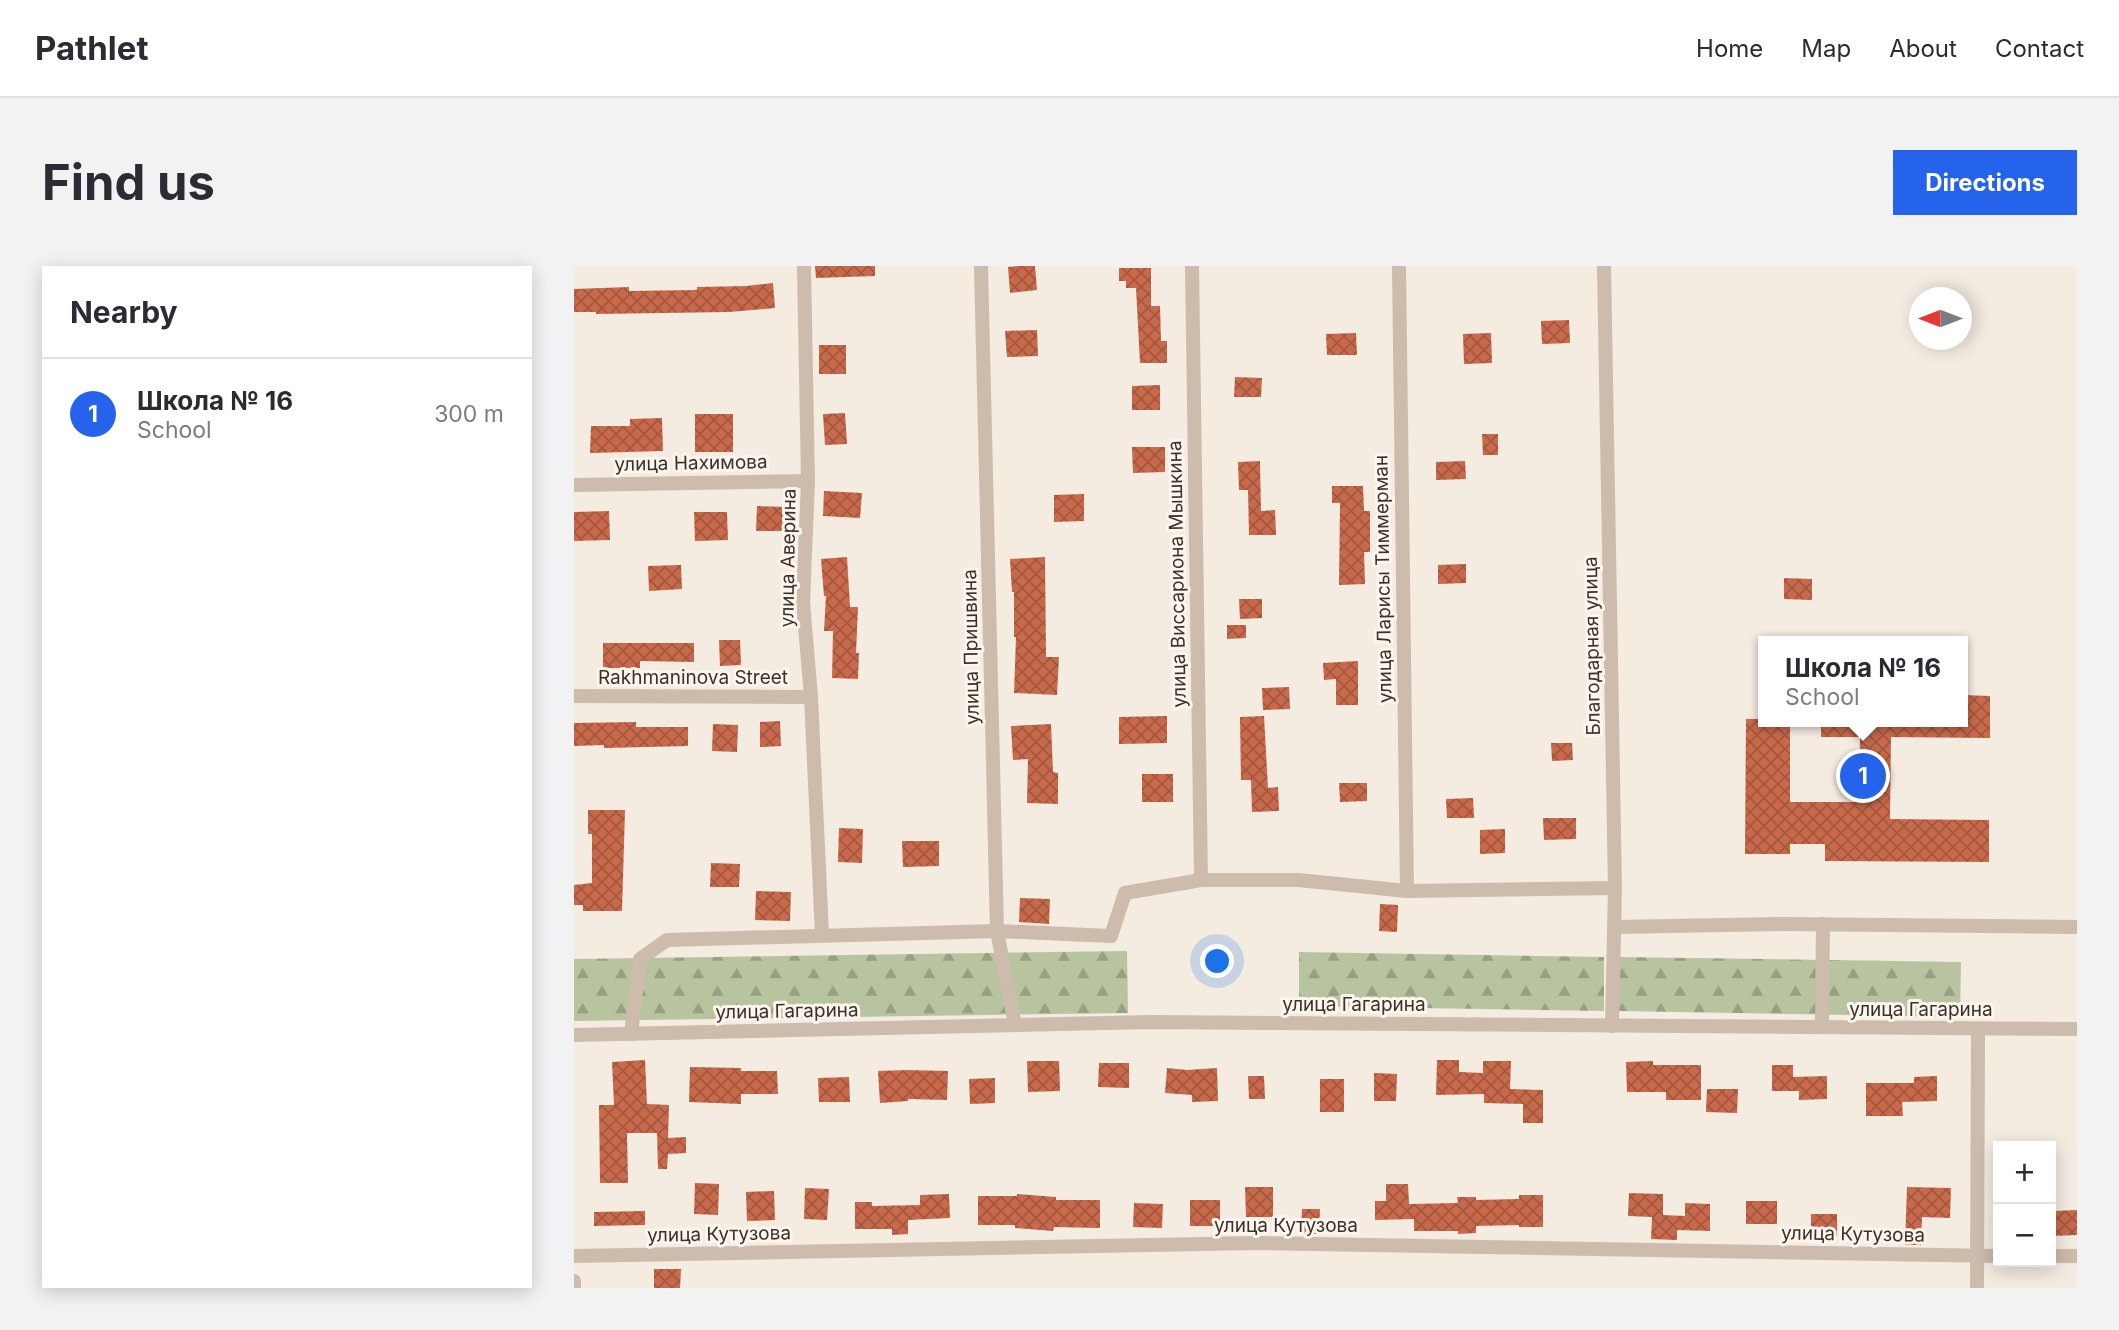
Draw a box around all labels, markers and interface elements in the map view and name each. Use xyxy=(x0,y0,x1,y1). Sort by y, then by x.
text: Pathlet xyxy=(35,28,149,68)
text: Home xyxy=(1696,34,1763,63)
text: Map xyxy=(1801,34,1851,63)
text: About xyxy=(1889,34,1957,63)
text: Contact xyxy=(1995,34,2084,63)
button: Directions xyxy=(1893,150,2077,215)
text: Find us xyxy=(42,153,215,212)
north arrow xyxy=(1909,287,1972,350)
text: Nearby xyxy=(70,294,178,330)
text: Школа № 16 xyxy=(137,385,293,416)
text: 1 xyxy=(88,400,98,428)
text: 300 m xyxy=(434,400,504,428)
text: School xyxy=(137,416,212,444)
street label: улица Виссариона Мышкина xyxy=(1163,440,1191,708)
street label: улица Нахимова xyxy=(614,450,768,476)
street label: улица Ларисы Тиммерман xyxy=(1369,455,1397,703)
street label: улица Аверина xyxy=(775,488,801,628)
street label: Благодарная улица xyxy=(1579,556,1605,736)
street label: улица Пришвина xyxy=(958,569,984,725)
popup xyxy=(1758,636,1968,727)
text: Школа № 16 xyxy=(1785,652,1941,683)
street label: Rakhmaninova Street xyxy=(598,666,788,689)
text: School xyxy=(1785,683,1860,711)
pin: 1 xyxy=(1840,750,1886,802)
your location xyxy=(1200,944,1234,978)
street label: улица Гагарина xyxy=(1282,993,1426,1016)
street label: улица Гагарина xyxy=(715,998,859,1024)
street label: улица Гагарина xyxy=(1849,998,1993,1021)
map controls xyxy=(1993,1141,2056,1267)
button: + xyxy=(1993,1141,2056,1204)
button: − xyxy=(1993,1204,2056,1267)
street label: улица Кутузова xyxy=(1214,1214,1358,1237)
street label: улица Кутузова xyxy=(647,1221,791,1247)
street label: улица Кутузова xyxy=(1781,1221,1925,1247)

